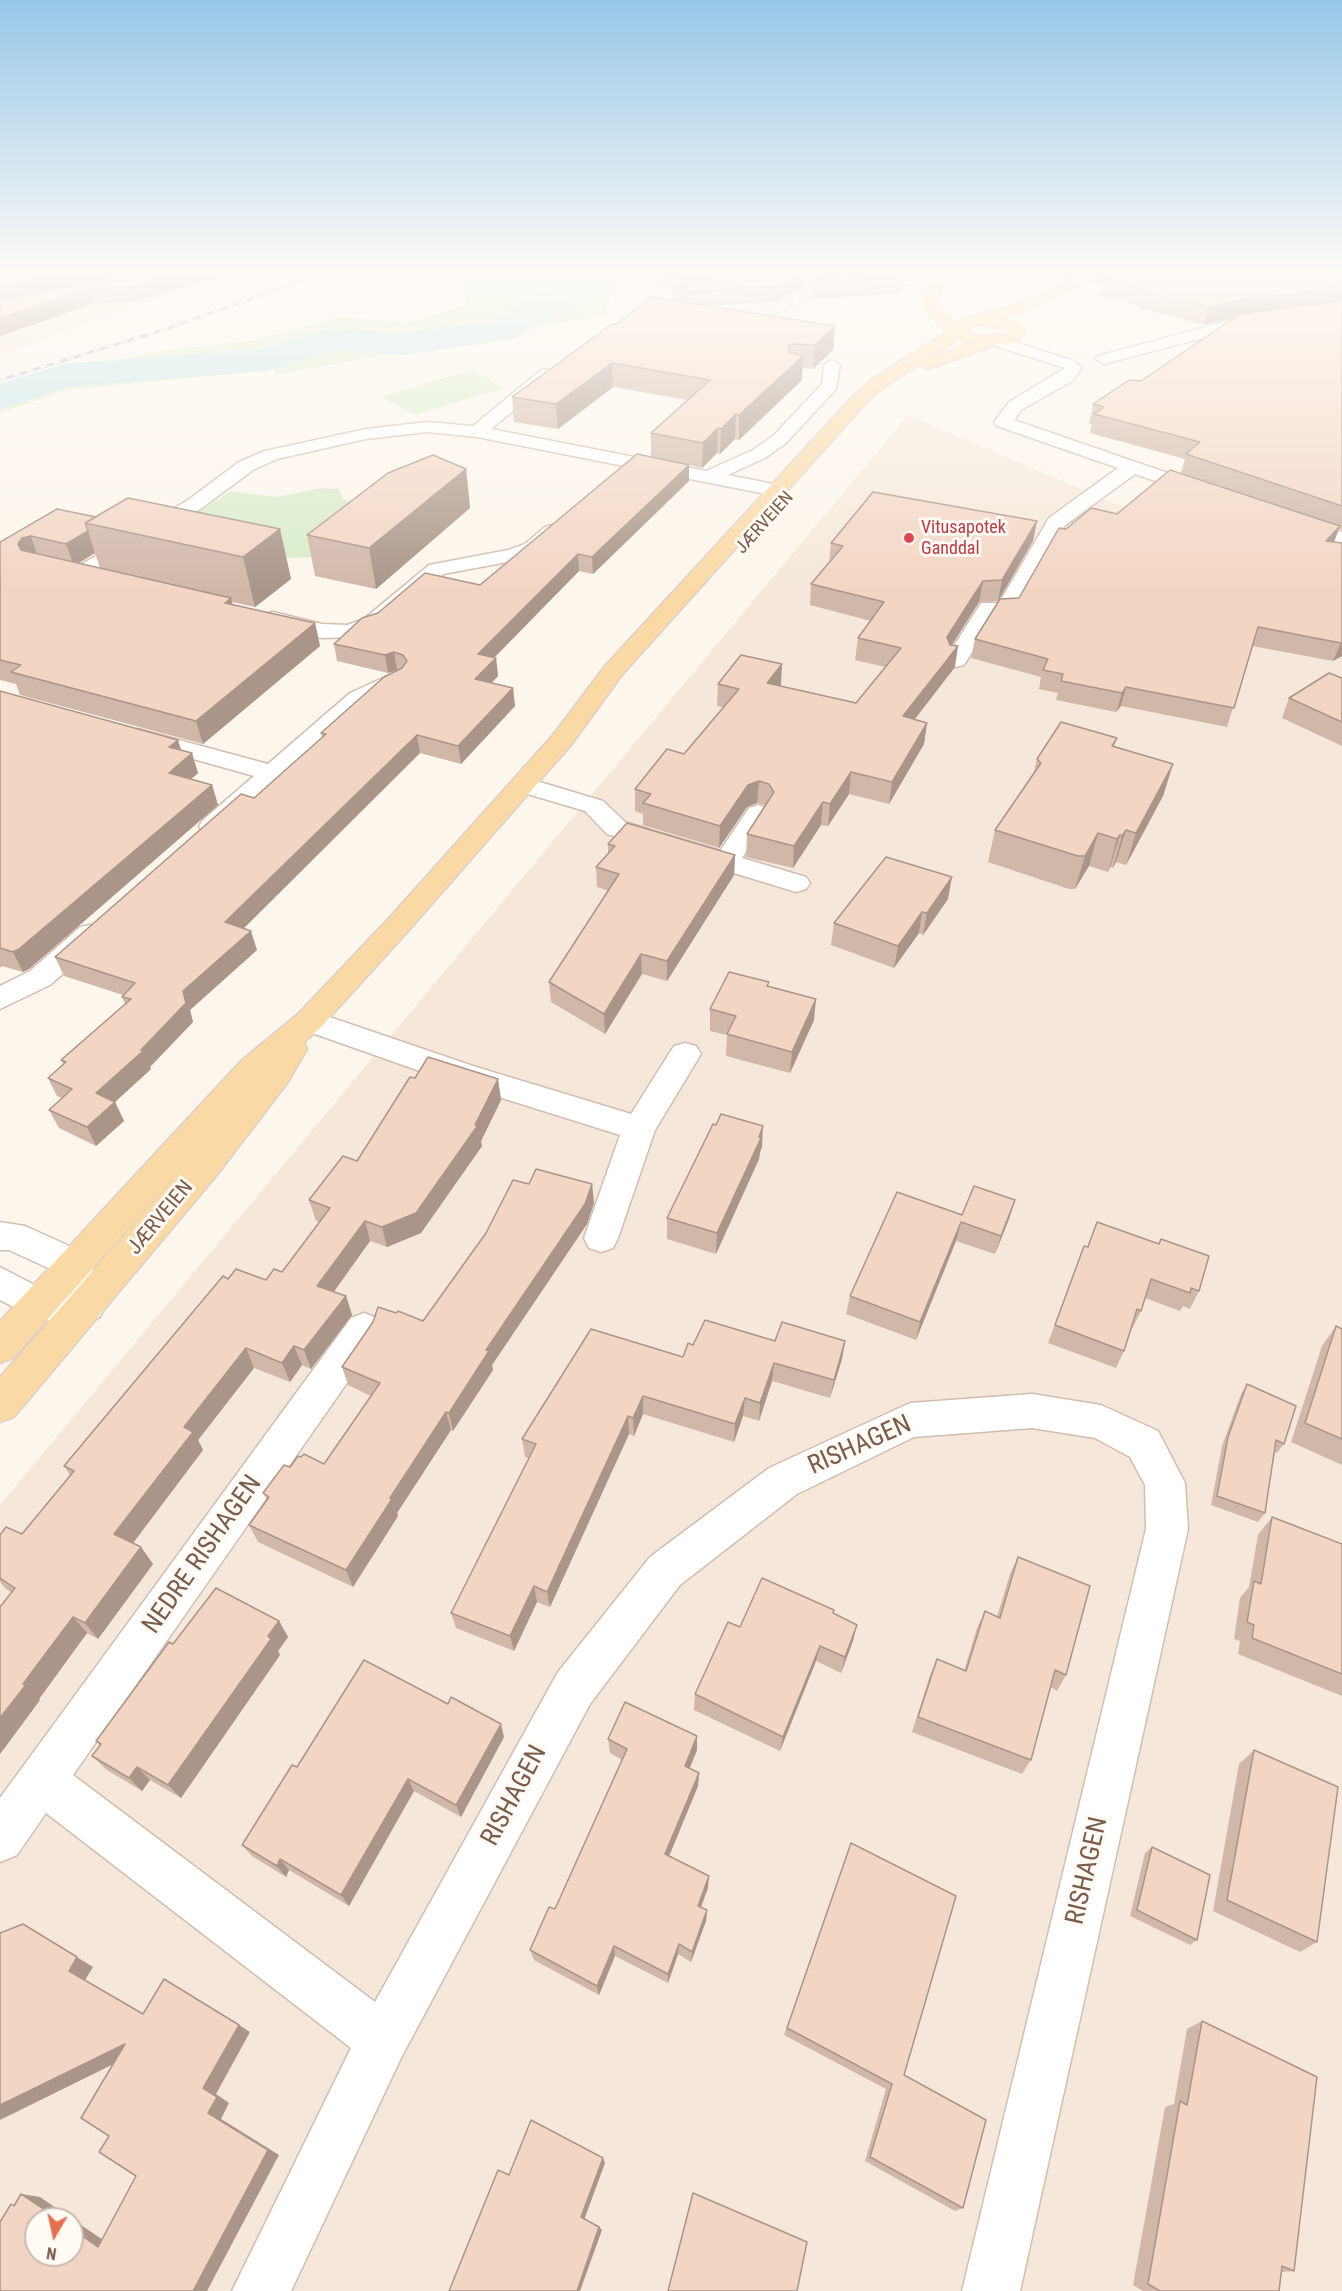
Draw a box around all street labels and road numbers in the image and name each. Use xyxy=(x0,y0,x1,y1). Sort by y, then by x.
street label: JÆRVEIEN xyxy=(731,487,799,559)
street label: JÆRVEIEN xyxy=(123,1176,199,1260)
street label: RISHAGEN xyxy=(804,1410,916,1482)
street label: NEDRE RISHAGEN xyxy=(137,1470,269,1640)
street label: RISHAGEN xyxy=(476,1740,554,1852)
street label: RISHAGEN xyxy=(1060,1814,1116,1928)

